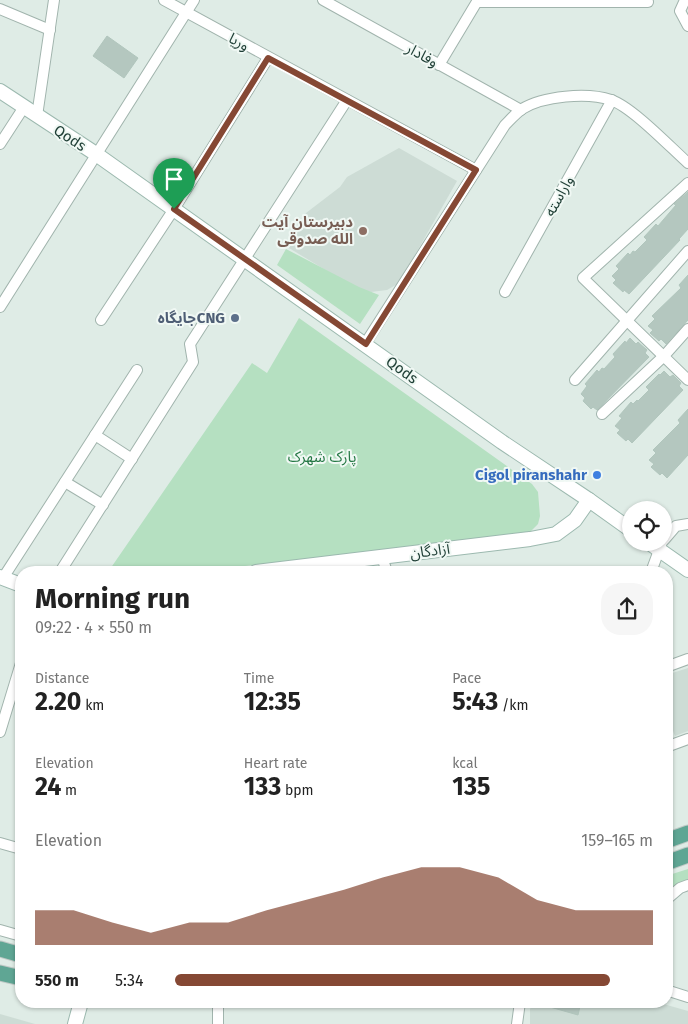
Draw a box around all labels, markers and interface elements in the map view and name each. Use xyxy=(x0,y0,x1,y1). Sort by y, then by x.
street label: وریا xyxy=(226,29,252,55)
street label: وفادار xyxy=(402,38,441,71)
street label: Qods xyxy=(50,121,90,155)
pin xyxy=(153,158,195,209)
icon: arrive xyxy=(160,165,188,193)
street label: واراسته xyxy=(541,173,577,219)
place label: دبیرستان آیت الله صدوقی xyxy=(262,213,353,248)
marker: دبیرستان آیت الله صدوقی xyxy=(357,225,369,237)
place label: جایگاهCNG xyxy=(158,309,225,327)
marker: جایگاهCNG xyxy=(229,312,241,324)
street label: Qods xyxy=(383,352,421,388)
park label: پارک شهرک xyxy=(288,448,356,467)
place label: Cigol piranshahr xyxy=(475,466,588,484)
marker: Cigol piranshahr xyxy=(591,469,603,481)
map controls xyxy=(622,501,672,551)
button: locate xyxy=(622,501,672,551)
street label: آزادگان xyxy=(409,540,452,562)
text: Morning run xyxy=(35,582,190,615)
button: share xyxy=(601,583,653,635)
text: 09:22 · 4 × 550 m xyxy=(35,618,152,637)
text: Distance xyxy=(35,670,89,687)
text: Time xyxy=(244,670,274,687)
text: Pace xyxy=(452,670,481,687)
text: 2.20 xyxy=(35,687,81,717)
text: 12:35 xyxy=(244,687,301,717)
text: 5:43 xyxy=(452,687,498,717)
text: km xyxy=(81,697,104,714)
text: /km xyxy=(498,697,529,714)
text: Elevation xyxy=(35,755,94,772)
text: Heart rate xyxy=(244,755,307,772)
text: kcal xyxy=(452,755,478,772)
text: 24 xyxy=(35,772,61,802)
text: 133 xyxy=(244,772,281,802)
text: 135 xyxy=(452,772,490,802)
text: m xyxy=(61,782,77,799)
text: bpm xyxy=(281,782,314,799)
text: Elevation xyxy=(35,831,102,850)
text: 159–165 m xyxy=(581,831,653,850)
text: 550 m xyxy=(35,971,79,990)
text: 5:34 xyxy=(115,971,143,990)

